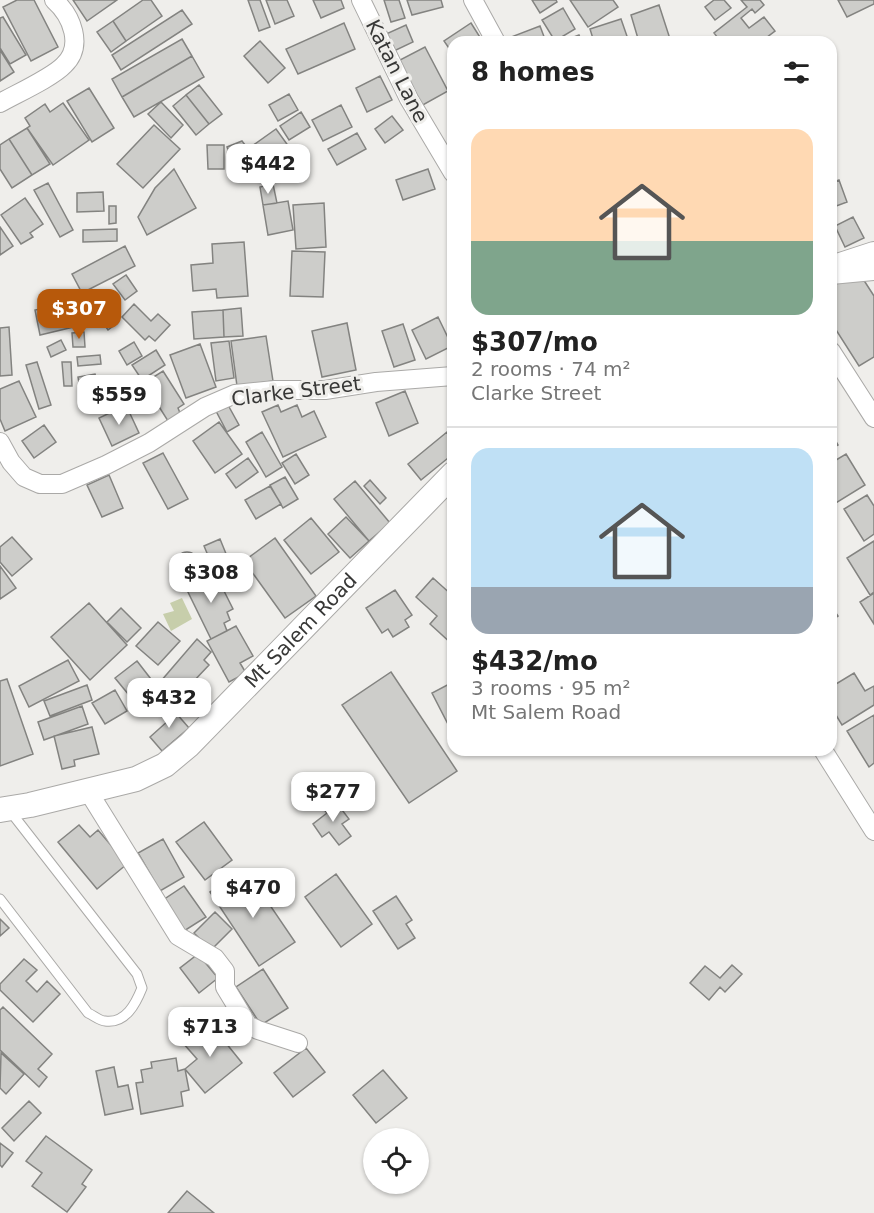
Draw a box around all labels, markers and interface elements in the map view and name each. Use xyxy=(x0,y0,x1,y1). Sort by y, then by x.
street label: Katan Lane xyxy=(361,15,433,127)
icon: filters xyxy=(780,56,813,89)
text: 8 homes xyxy=(471,57,595,87)
pin: $442 xyxy=(232,144,304,195)
text: $442 xyxy=(240,151,296,175)
icon: home xyxy=(588,168,696,276)
pin: $307 xyxy=(43,289,115,340)
text: $307 xyxy=(51,296,107,320)
text: $307/mo xyxy=(471,327,598,357)
text: 2 rooms · 74 m² xyxy=(471,357,631,381)
street label: Clarke Street xyxy=(230,371,362,411)
pin: $559 xyxy=(83,375,155,426)
text: Clarke Street xyxy=(471,381,601,405)
text: $559 xyxy=(91,382,147,406)
icon: home xyxy=(588,487,696,595)
pin: $308 xyxy=(175,553,247,604)
text: $308 xyxy=(183,560,239,584)
street label: Mt Salem Road xyxy=(240,568,362,693)
text: $432/mo xyxy=(471,646,598,676)
text: 3 rooms · 95 m² xyxy=(471,676,631,700)
pin: $432 xyxy=(133,678,205,729)
text: $432 xyxy=(141,685,197,709)
text: Mt Salem Road xyxy=(471,700,621,724)
pin: $277 xyxy=(297,772,369,823)
text: $277 xyxy=(305,779,361,803)
pin: $470 xyxy=(217,868,289,919)
text: $470 xyxy=(225,875,281,899)
pin: $713 xyxy=(174,1007,246,1058)
text: $713 xyxy=(182,1014,238,1038)
map controls xyxy=(363,1128,429,1194)
button: locate xyxy=(363,1128,429,1194)

